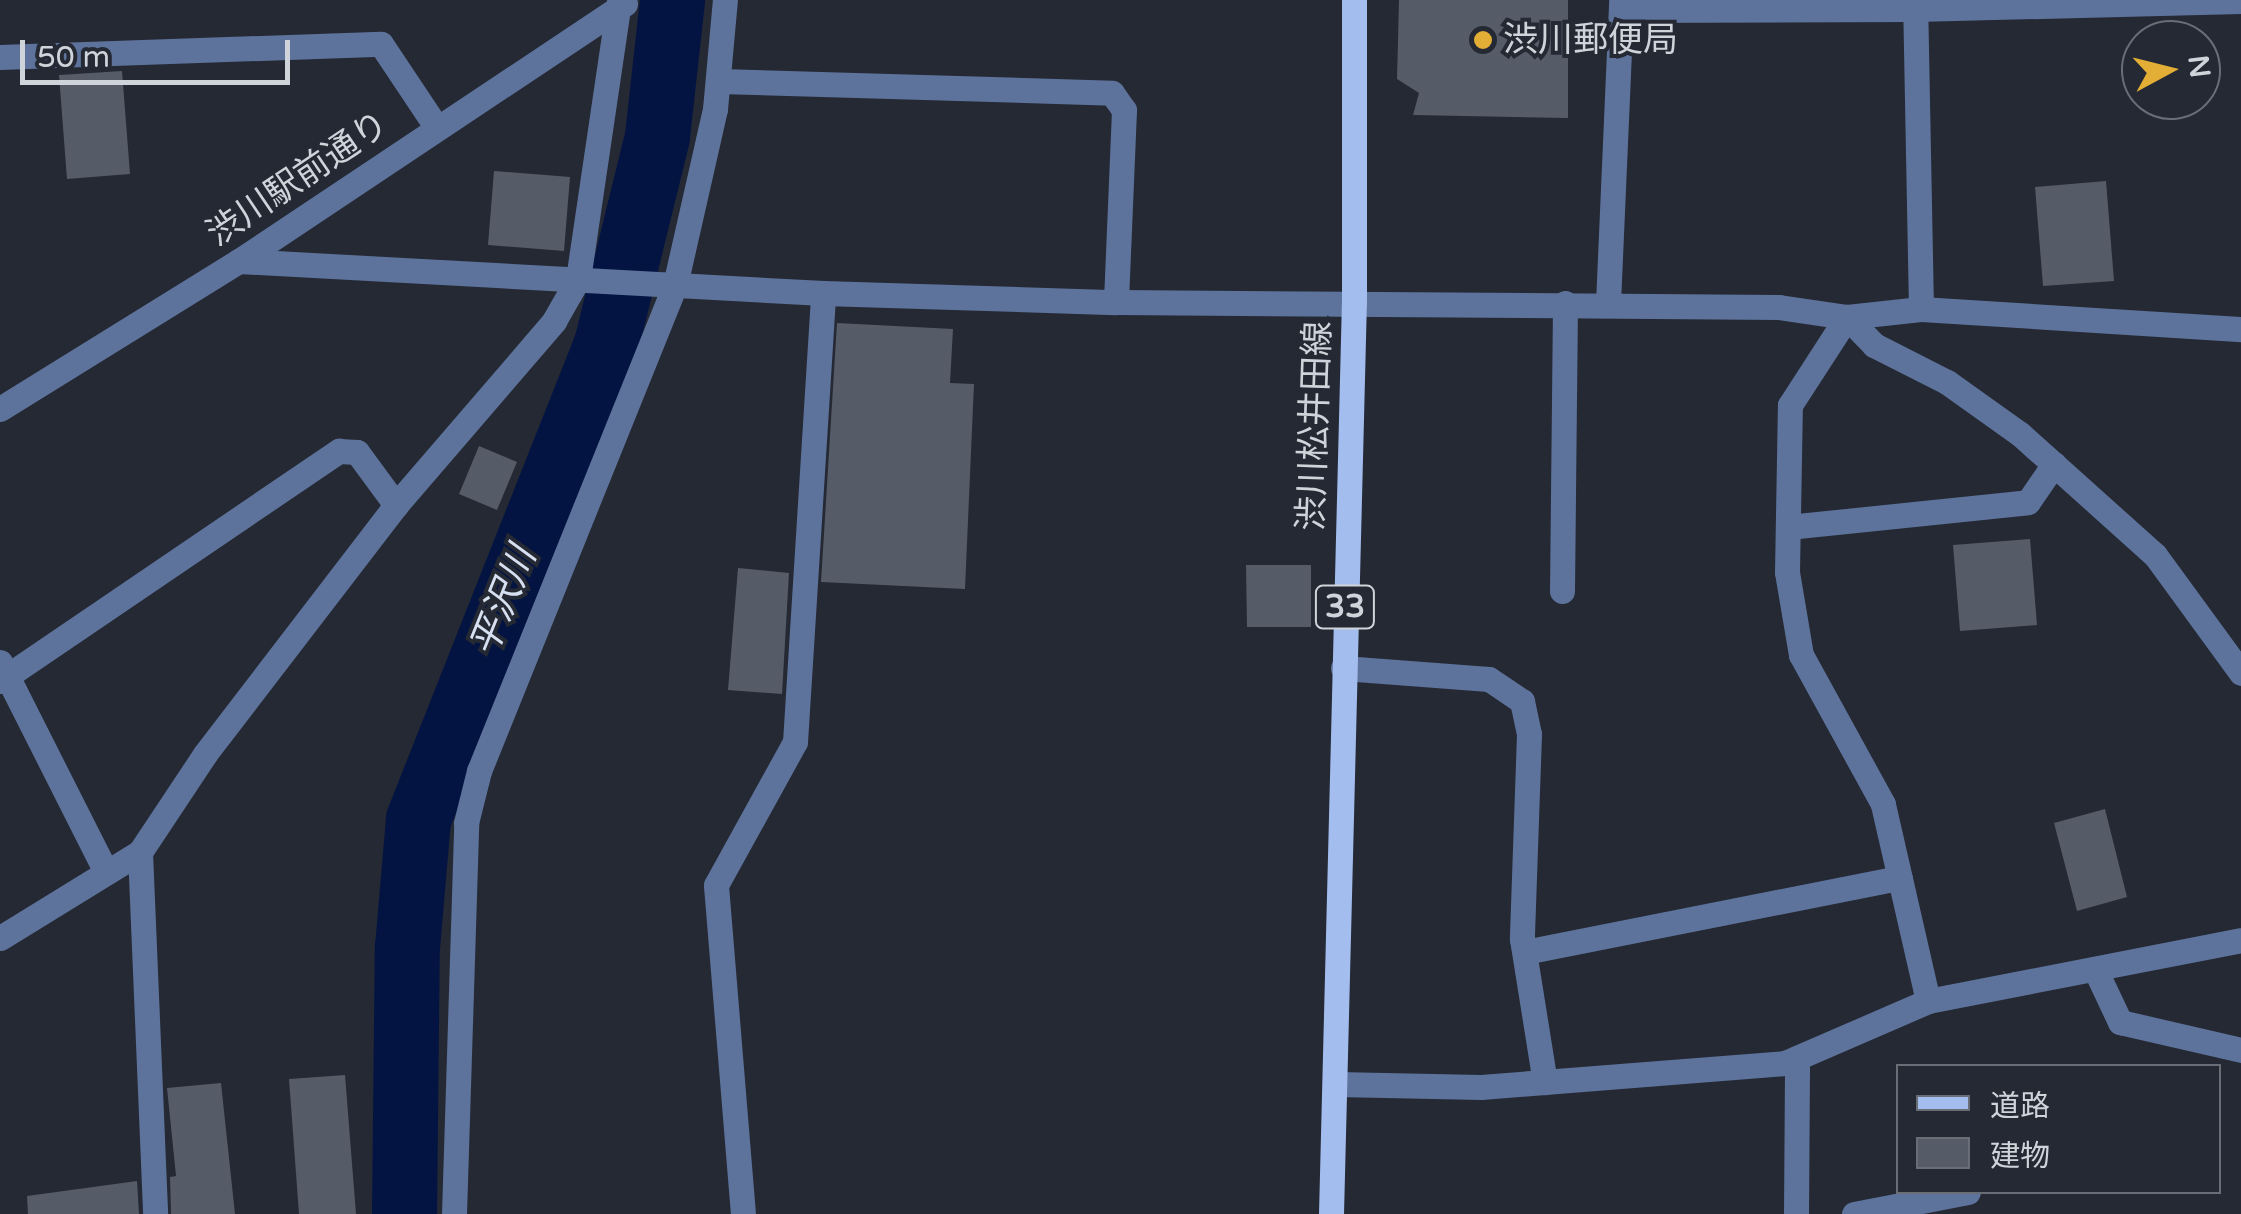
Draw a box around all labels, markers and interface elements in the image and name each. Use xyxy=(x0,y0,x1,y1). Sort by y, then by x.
place label: 渋川郵便局 xyxy=(1503,19,1678,61)
scale bar xyxy=(25,20,295,82)
north arrow xyxy=(2121,20,2221,120)
marker: 渋川郵便局 xyxy=(1472,29,1494,51)
text: 50 m xyxy=(37,39,110,76)
text: N xyxy=(2181,53,2217,80)
street label: 渋川駅前通り xyxy=(199,103,397,255)
street label: 渋川松井田線 xyxy=(1290,320,1340,532)
water label: 平沢川 xyxy=(462,541,546,663)
road number: 33 xyxy=(1312,580,1378,634)
legend xyxy=(1896,1064,2221,1194)
text: 道路 xyxy=(1990,1088,2050,1125)
text: 建物 xyxy=(1990,1138,2050,1175)

